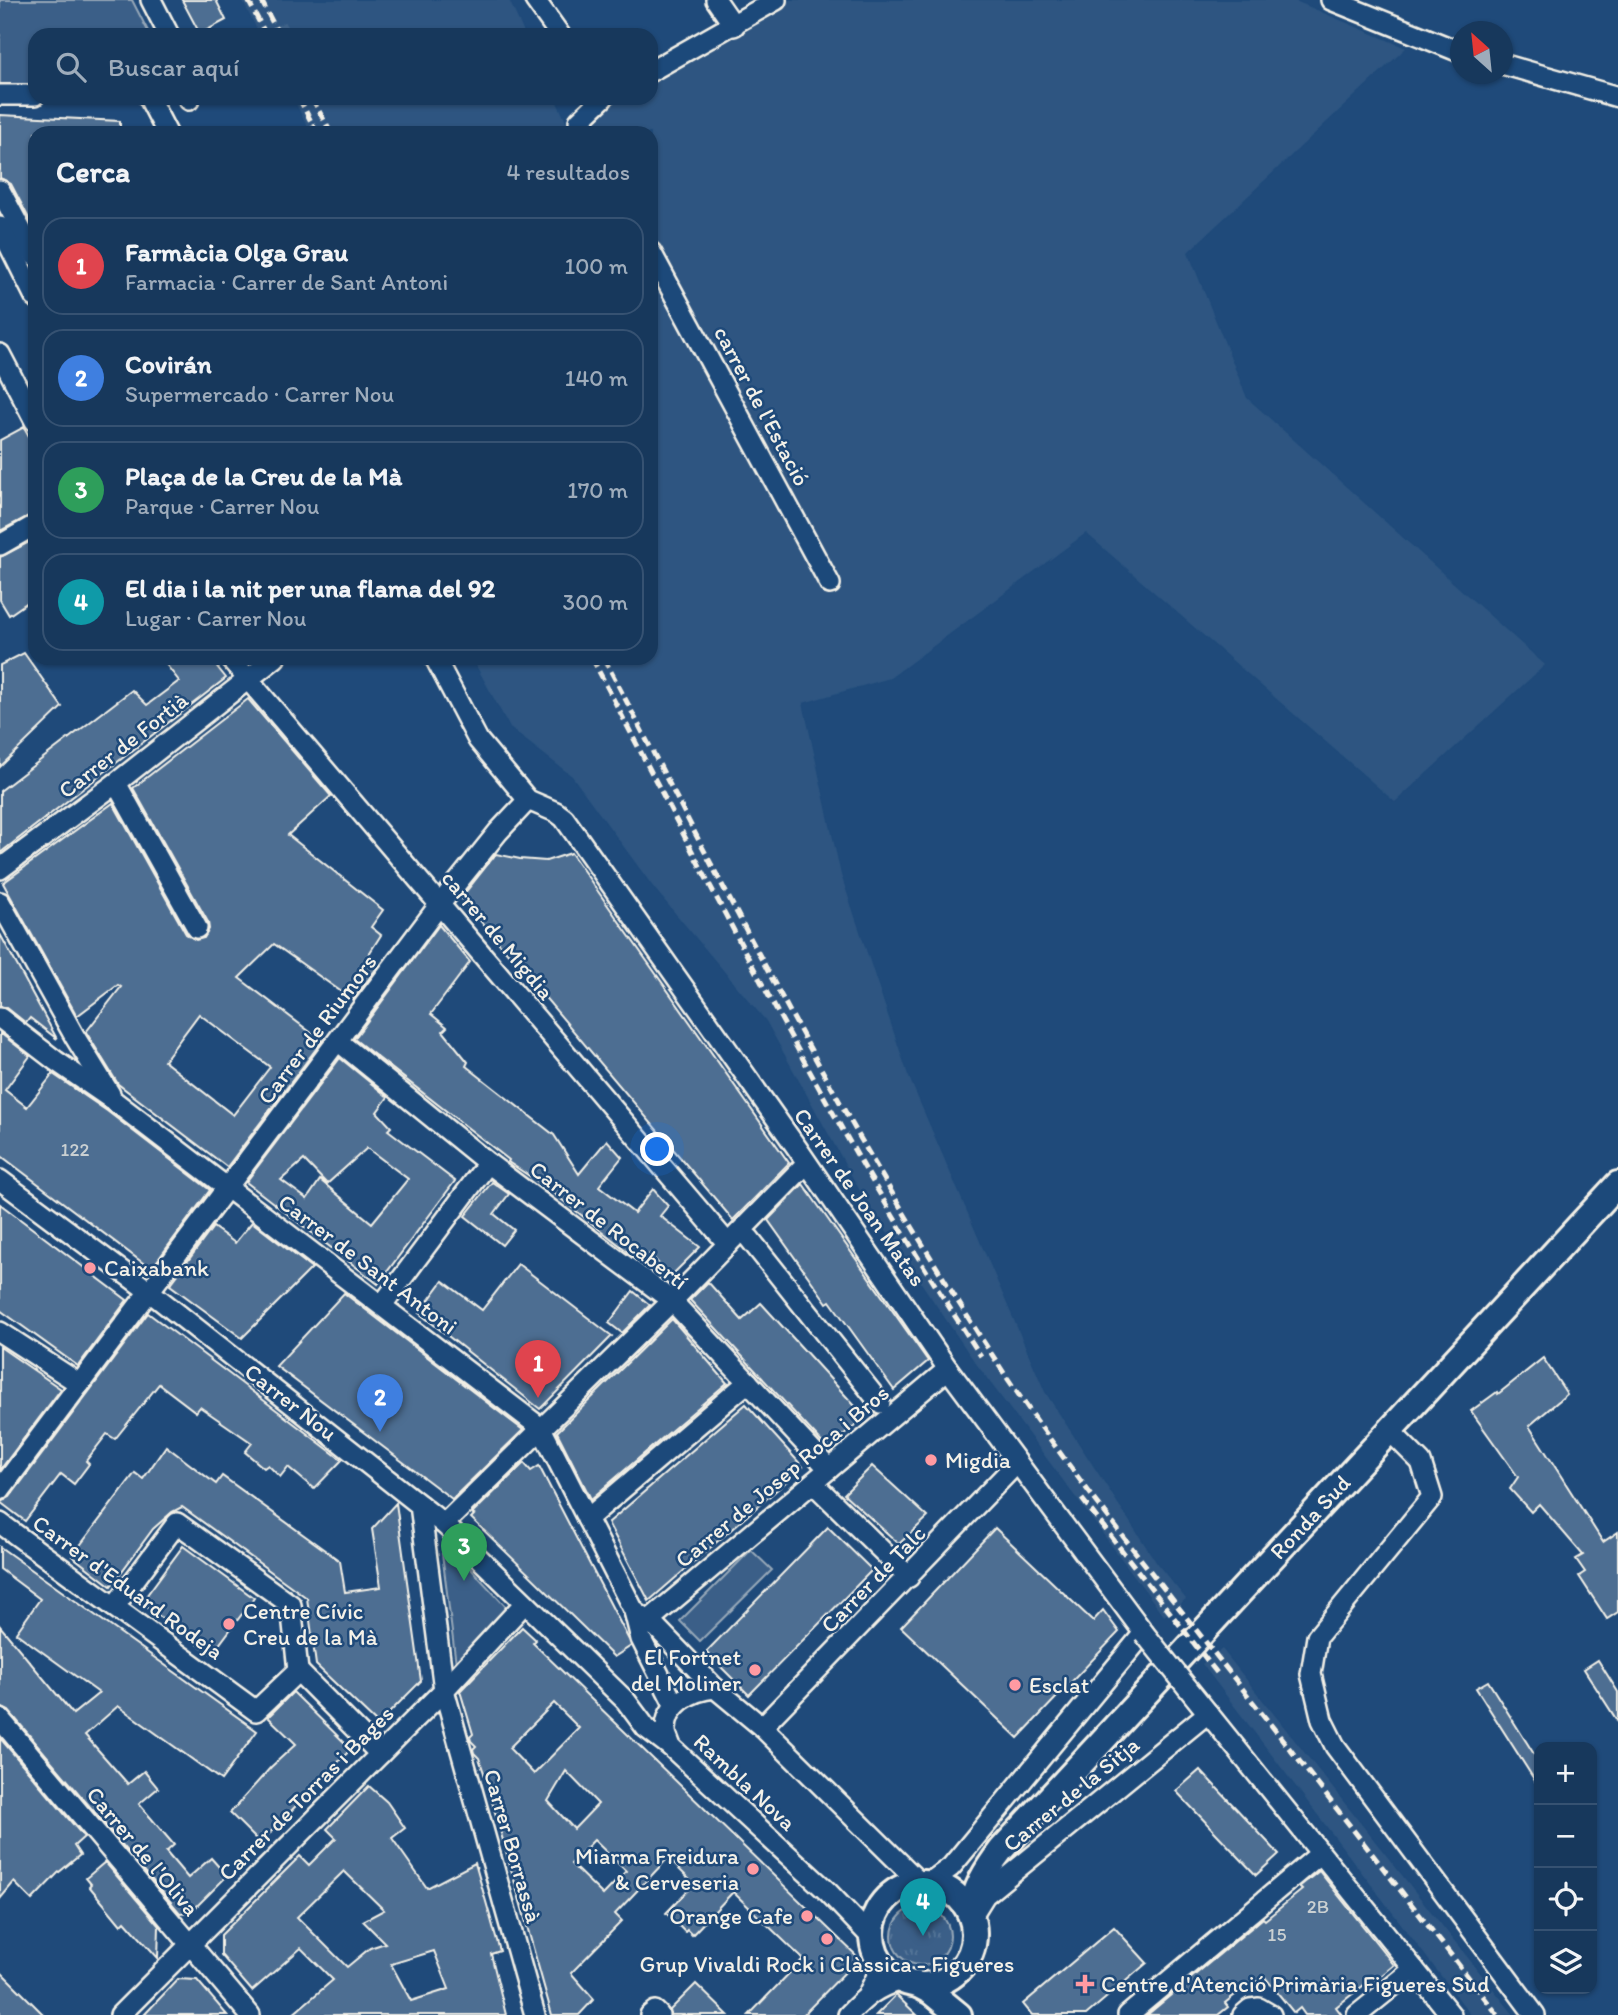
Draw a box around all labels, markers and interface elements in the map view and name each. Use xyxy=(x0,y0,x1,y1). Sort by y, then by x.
north arrow xyxy=(1450,21,1513,84)
search box xyxy=(28,28,658,105)
icon: search xyxy=(52,48,90,86)
text: Buscar aquí xyxy=(108,51,239,83)
text: Cerca xyxy=(56,153,130,190)
text: 4 resultados xyxy=(507,158,630,186)
text: Farmàcia Olga Grau xyxy=(125,236,348,268)
text: 1 xyxy=(76,252,86,280)
text: 100 m xyxy=(564,252,628,280)
text: Farmacia · Carrer de Sant Antoni xyxy=(125,268,448,296)
street label: carrer de l'Estació xyxy=(708,321,816,491)
text: Covirán xyxy=(125,348,212,380)
text: 2 xyxy=(75,364,87,392)
text: 140 m xyxy=(565,364,628,392)
text: Supermercado · Carrer Nou xyxy=(125,380,394,408)
text: Plaça de la Creu de la Mà xyxy=(125,460,402,492)
text: 3 xyxy=(75,476,87,504)
text: 170 m xyxy=(567,476,628,504)
text: Parque · Carrer Nou xyxy=(125,492,320,520)
text: El dia i la nit per una flama del 92 xyxy=(125,572,495,604)
text: 4 xyxy=(74,588,88,616)
text: 300 m xyxy=(563,588,628,616)
text: Lugar · Carrer Nou xyxy=(125,604,307,632)
street label: Carrer de Fortià xyxy=(53,686,193,804)
street label: carrer de Migdia xyxy=(436,864,560,1006)
street label: Carrer de Riumors xyxy=(251,948,383,1110)
street label: Carrer de Joan Matas xyxy=(788,1102,932,1292)
your location xyxy=(640,1132,674,1166)
house number: 122 xyxy=(61,1138,89,1161)
street label: Carrer de Rocabertí xyxy=(524,1155,694,1295)
street label: Carrer de Sant Antoni xyxy=(273,1188,463,1340)
place label: Caixabank xyxy=(104,1254,209,1282)
marker: Caixabank xyxy=(82,1260,98,1276)
pin: 1 xyxy=(515,1340,561,1398)
street label: Carrer Nou xyxy=(239,1357,343,1447)
pin: 2 xyxy=(357,1374,403,1432)
street label: Carrer de Josep Roca i Bros xyxy=(669,1378,895,1574)
place label: Migdia xyxy=(945,1446,1011,1474)
marker: Migdia xyxy=(923,1452,939,1468)
street label: Ronda Sud xyxy=(1264,1469,1357,1565)
street label: Carrer d'Eduard Rodeja xyxy=(27,1508,229,1666)
street label: Carrer de Talc xyxy=(815,1519,931,1639)
pin: 3 xyxy=(441,1523,487,1581)
place label: Centre Cívic Creu de la Mà xyxy=(243,1597,378,1651)
marker: Centre Cívic Creu de la Mà xyxy=(221,1616,237,1632)
place label: El Fortnet del Moliner xyxy=(631,1643,741,1697)
marker: El Fortnet del Moliner xyxy=(747,1662,763,1678)
place label: Esclat xyxy=(1029,1671,1089,1699)
marker: Esclat xyxy=(1007,1677,1023,1693)
street label: Carrer de Torras i Bages xyxy=(212,1699,400,1887)
street label: Rambla Nova xyxy=(688,1727,802,1837)
street label: Carrer de la Sitja xyxy=(997,1730,1145,1858)
map controls xyxy=(1534,1742,1597,1994)
button: + xyxy=(1534,1742,1597,1805)
street label: Carrer Borrassà xyxy=(478,1766,548,1926)
street label: Carrer de l'Oliva xyxy=(81,1780,205,1922)
button: − xyxy=(1534,1805,1597,1868)
place label: Miarma Freidura & Cerveseria xyxy=(575,1842,739,1896)
marker: Miarma Freidura & Cerveseria xyxy=(745,1861,761,1877)
button: locate xyxy=(1534,1868,1597,1931)
pin: 4 xyxy=(900,1878,946,1936)
house number: 2B xyxy=(1307,1895,1329,1918)
place label: Orange Cafe xyxy=(669,1902,793,1930)
marker: Orange Cafe xyxy=(799,1908,815,1924)
house number: 15 xyxy=(1268,1923,1286,1946)
marker: Grup Vivaldi Rock i Clàssica - Figueres xyxy=(819,1931,835,1947)
button: layers xyxy=(1534,1931,1597,1994)
place label: Grup Vivaldi Rock i Clàssica - Figueres xyxy=(640,1950,1014,1978)
place label: Centre d'Atenció Primària Figueres Sud xyxy=(1101,1970,1489,1998)
marker: Centre d'Atenció Primària Figueres Sud xyxy=(1075,1974,1095,1994)

